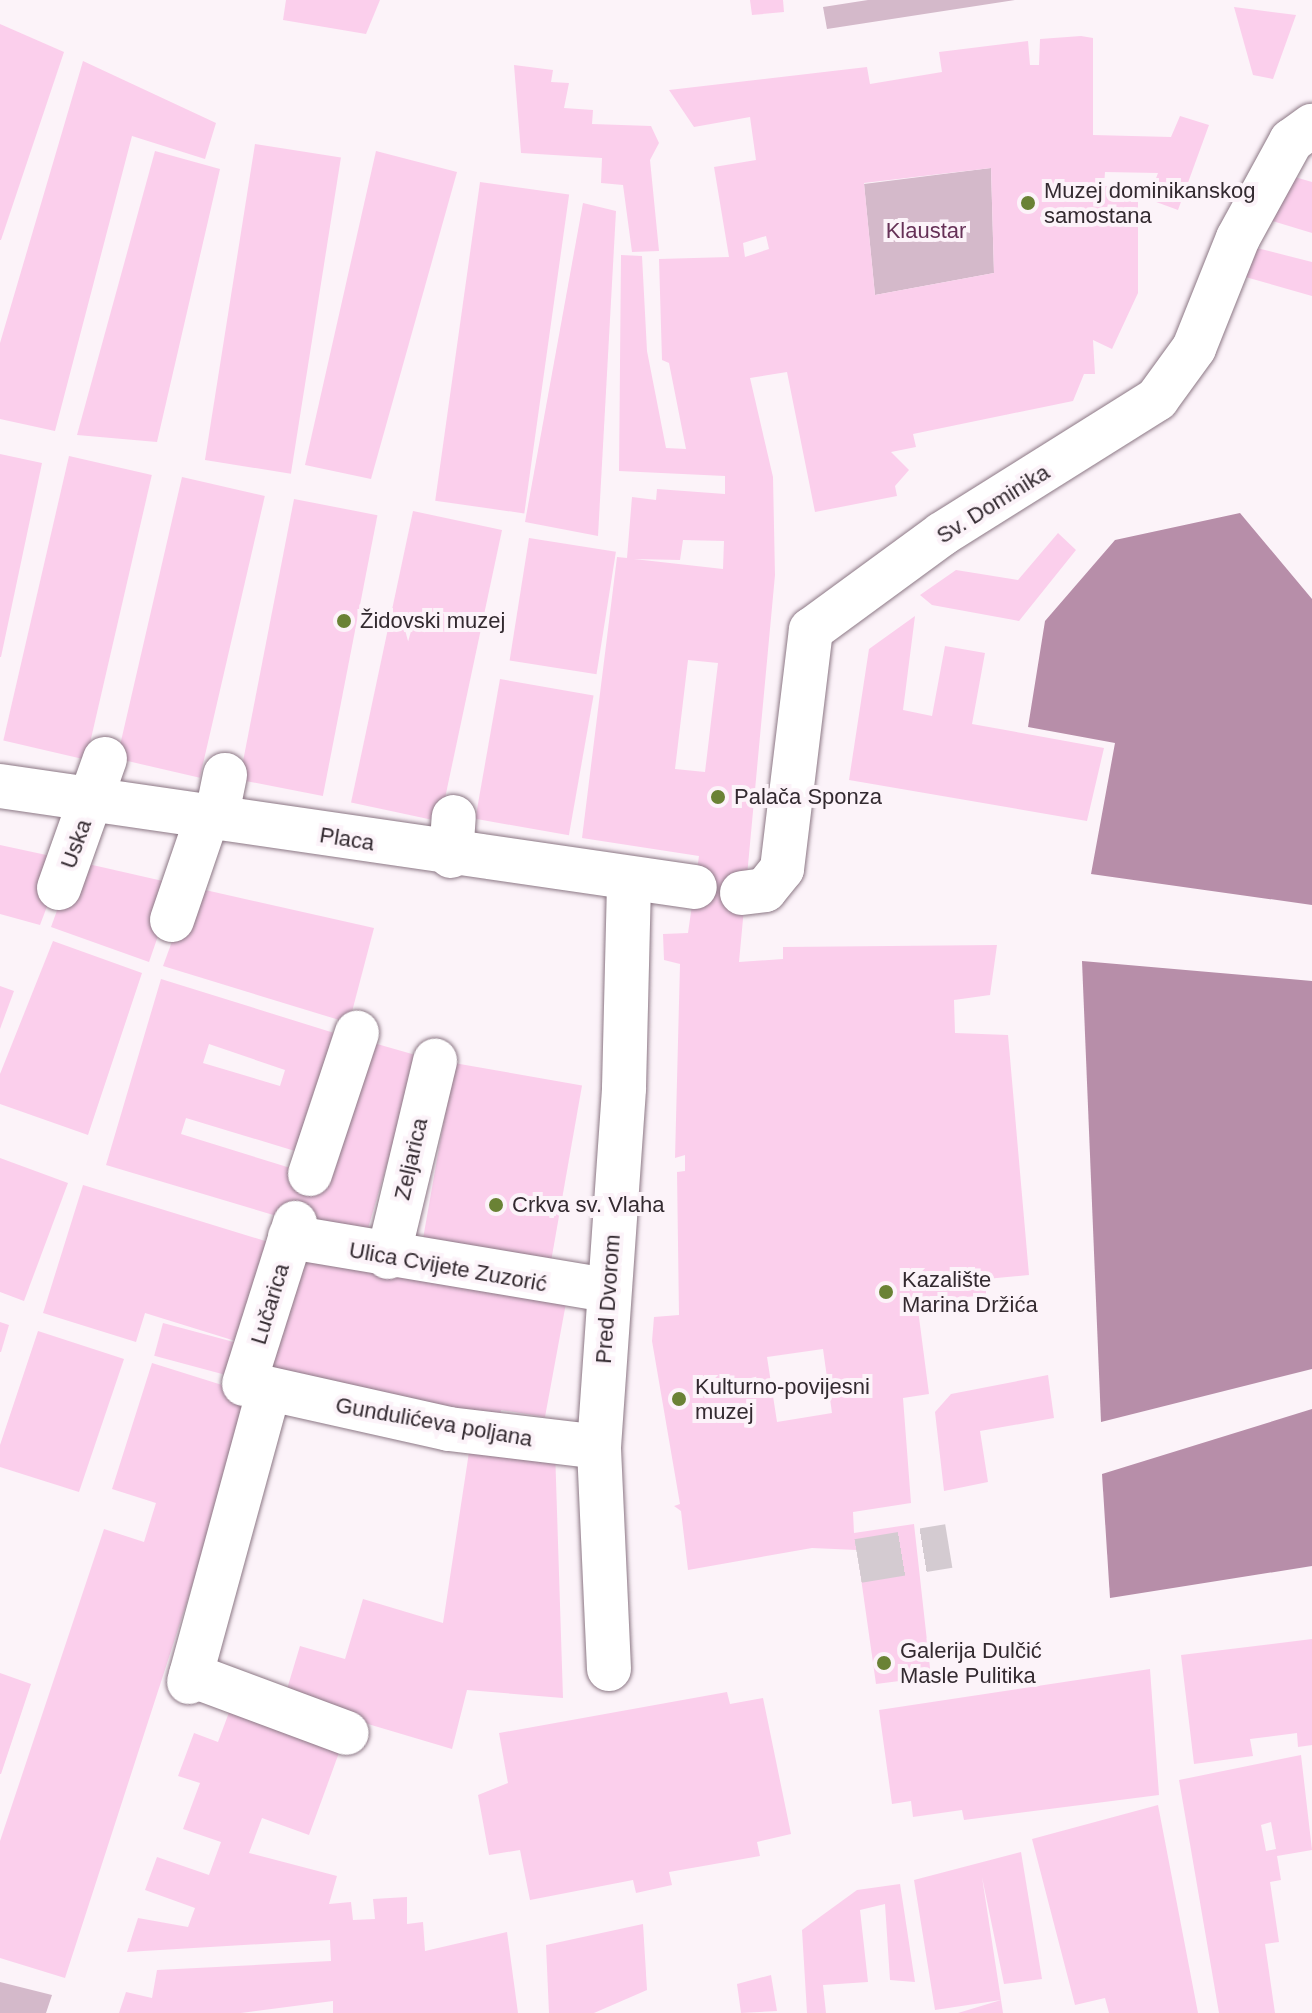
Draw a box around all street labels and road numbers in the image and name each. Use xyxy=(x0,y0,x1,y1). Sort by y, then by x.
street label: Sv. Dominika xyxy=(932,459,1054,549)
street label: Uska xyxy=(55,816,97,872)
street label: Placa xyxy=(318,822,376,856)
street label: Zeljarica xyxy=(389,1116,433,1202)
street label: Pred Dvorom xyxy=(590,1233,626,1365)
street label: Ulica Cvijete Zuzorić xyxy=(347,1237,549,1297)
street label: Lučarica xyxy=(245,1260,295,1348)
street label: Gundulićeva poljana xyxy=(334,1392,534,1452)

